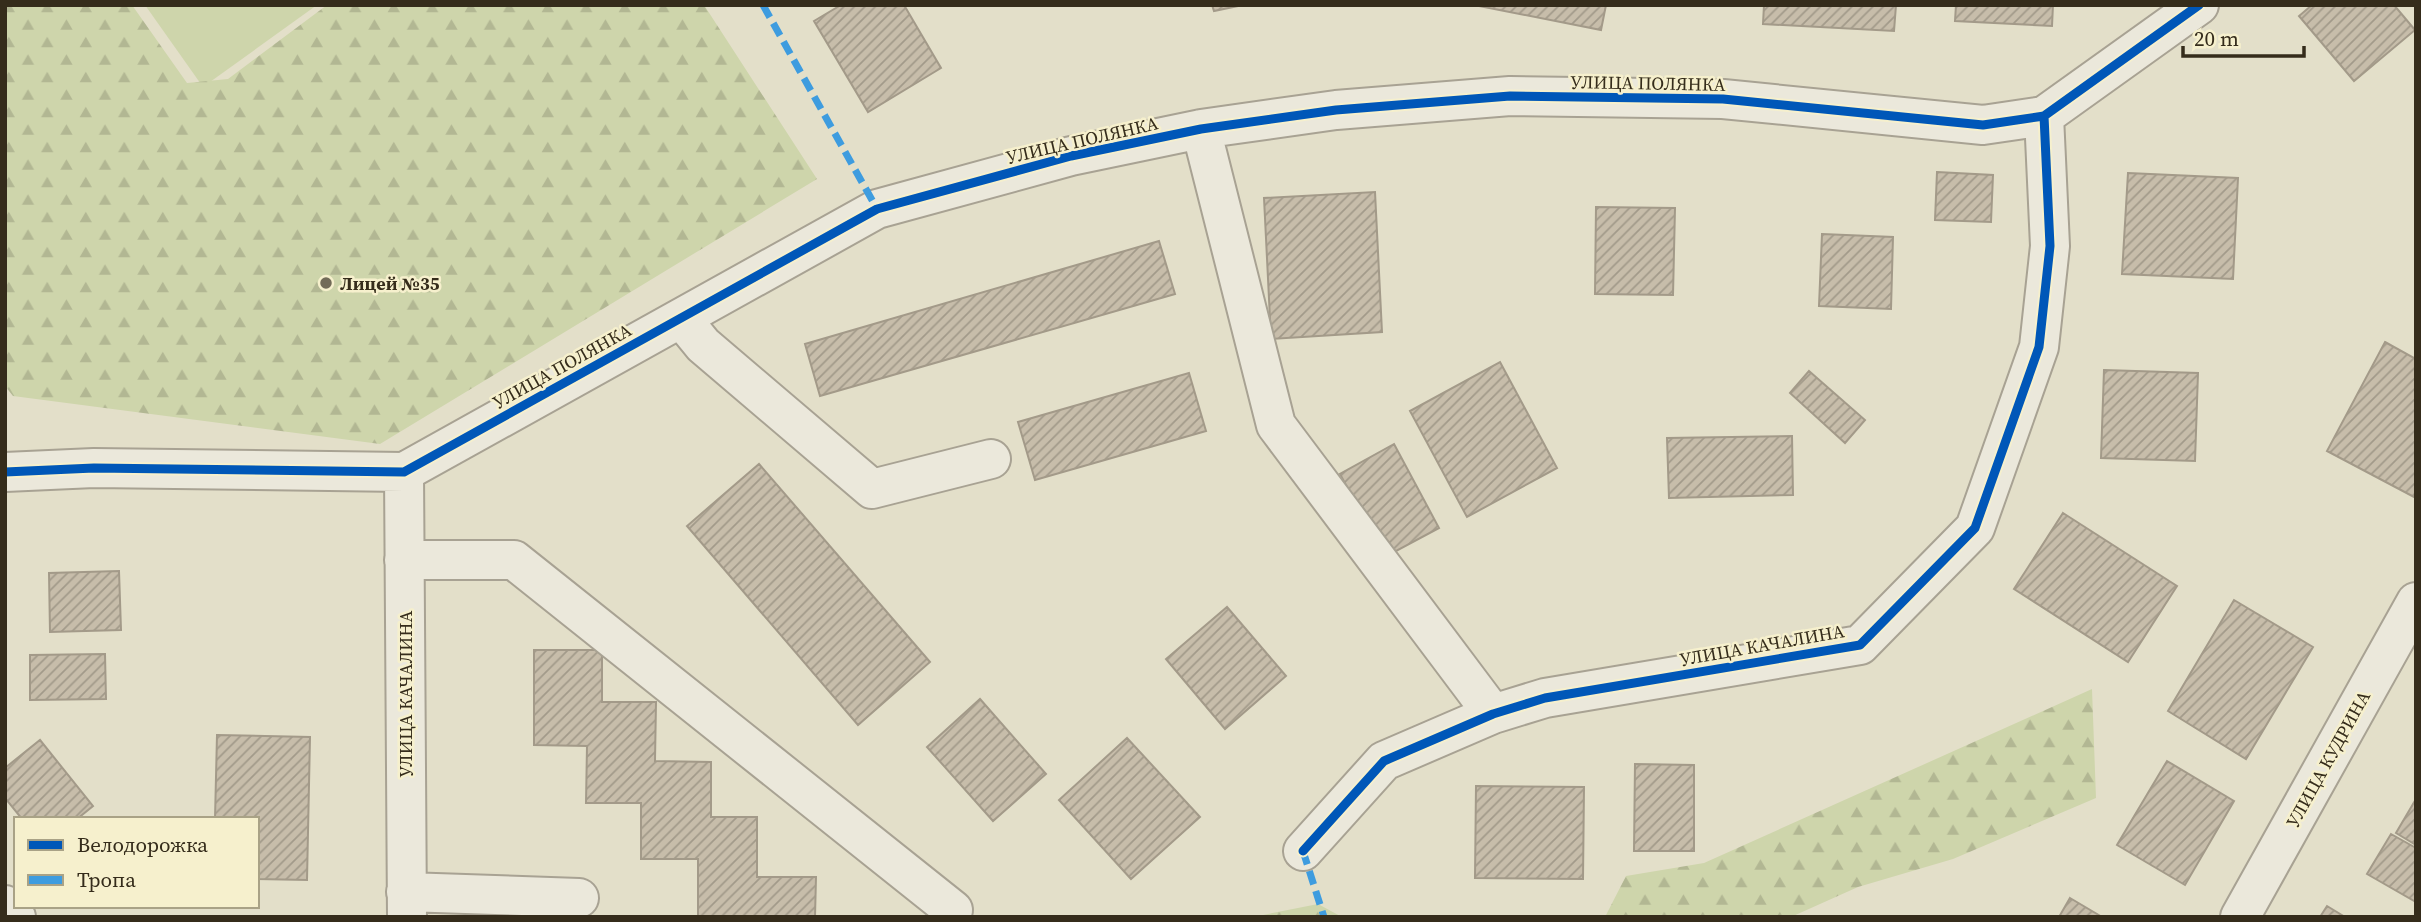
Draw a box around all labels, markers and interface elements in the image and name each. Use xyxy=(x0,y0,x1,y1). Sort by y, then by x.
scale bar xyxy=(2183,14,2304,58)
text: 20 m xyxy=(2194,24,2239,53)
street label: УЛИЦА ПОЛЯНКА xyxy=(1570,69,1726,97)
street label: УЛИЦА ПОЛЯНКА xyxy=(1004,110,1160,170)
place label: Лицей №35 xyxy=(340,271,440,296)
marker: Лицей №35 xyxy=(318,275,334,291)
street label: УЛИЦА ПОЛЯНКА xyxy=(488,317,636,415)
street label: УЛИЦА КАЧАЛИНА xyxy=(393,610,418,778)
street label: УЛИЦА КАЧАЛИНА xyxy=(1678,618,1846,672)
street label: УЛИЦА КУДРИНА xyxy=(2280,686,2376,832)
legend xyxy=(14,817,259,908)
text: Велодорожка xyxy=(77,830,208,859)
text: Тропа xyxy=(77,865,136,894)

